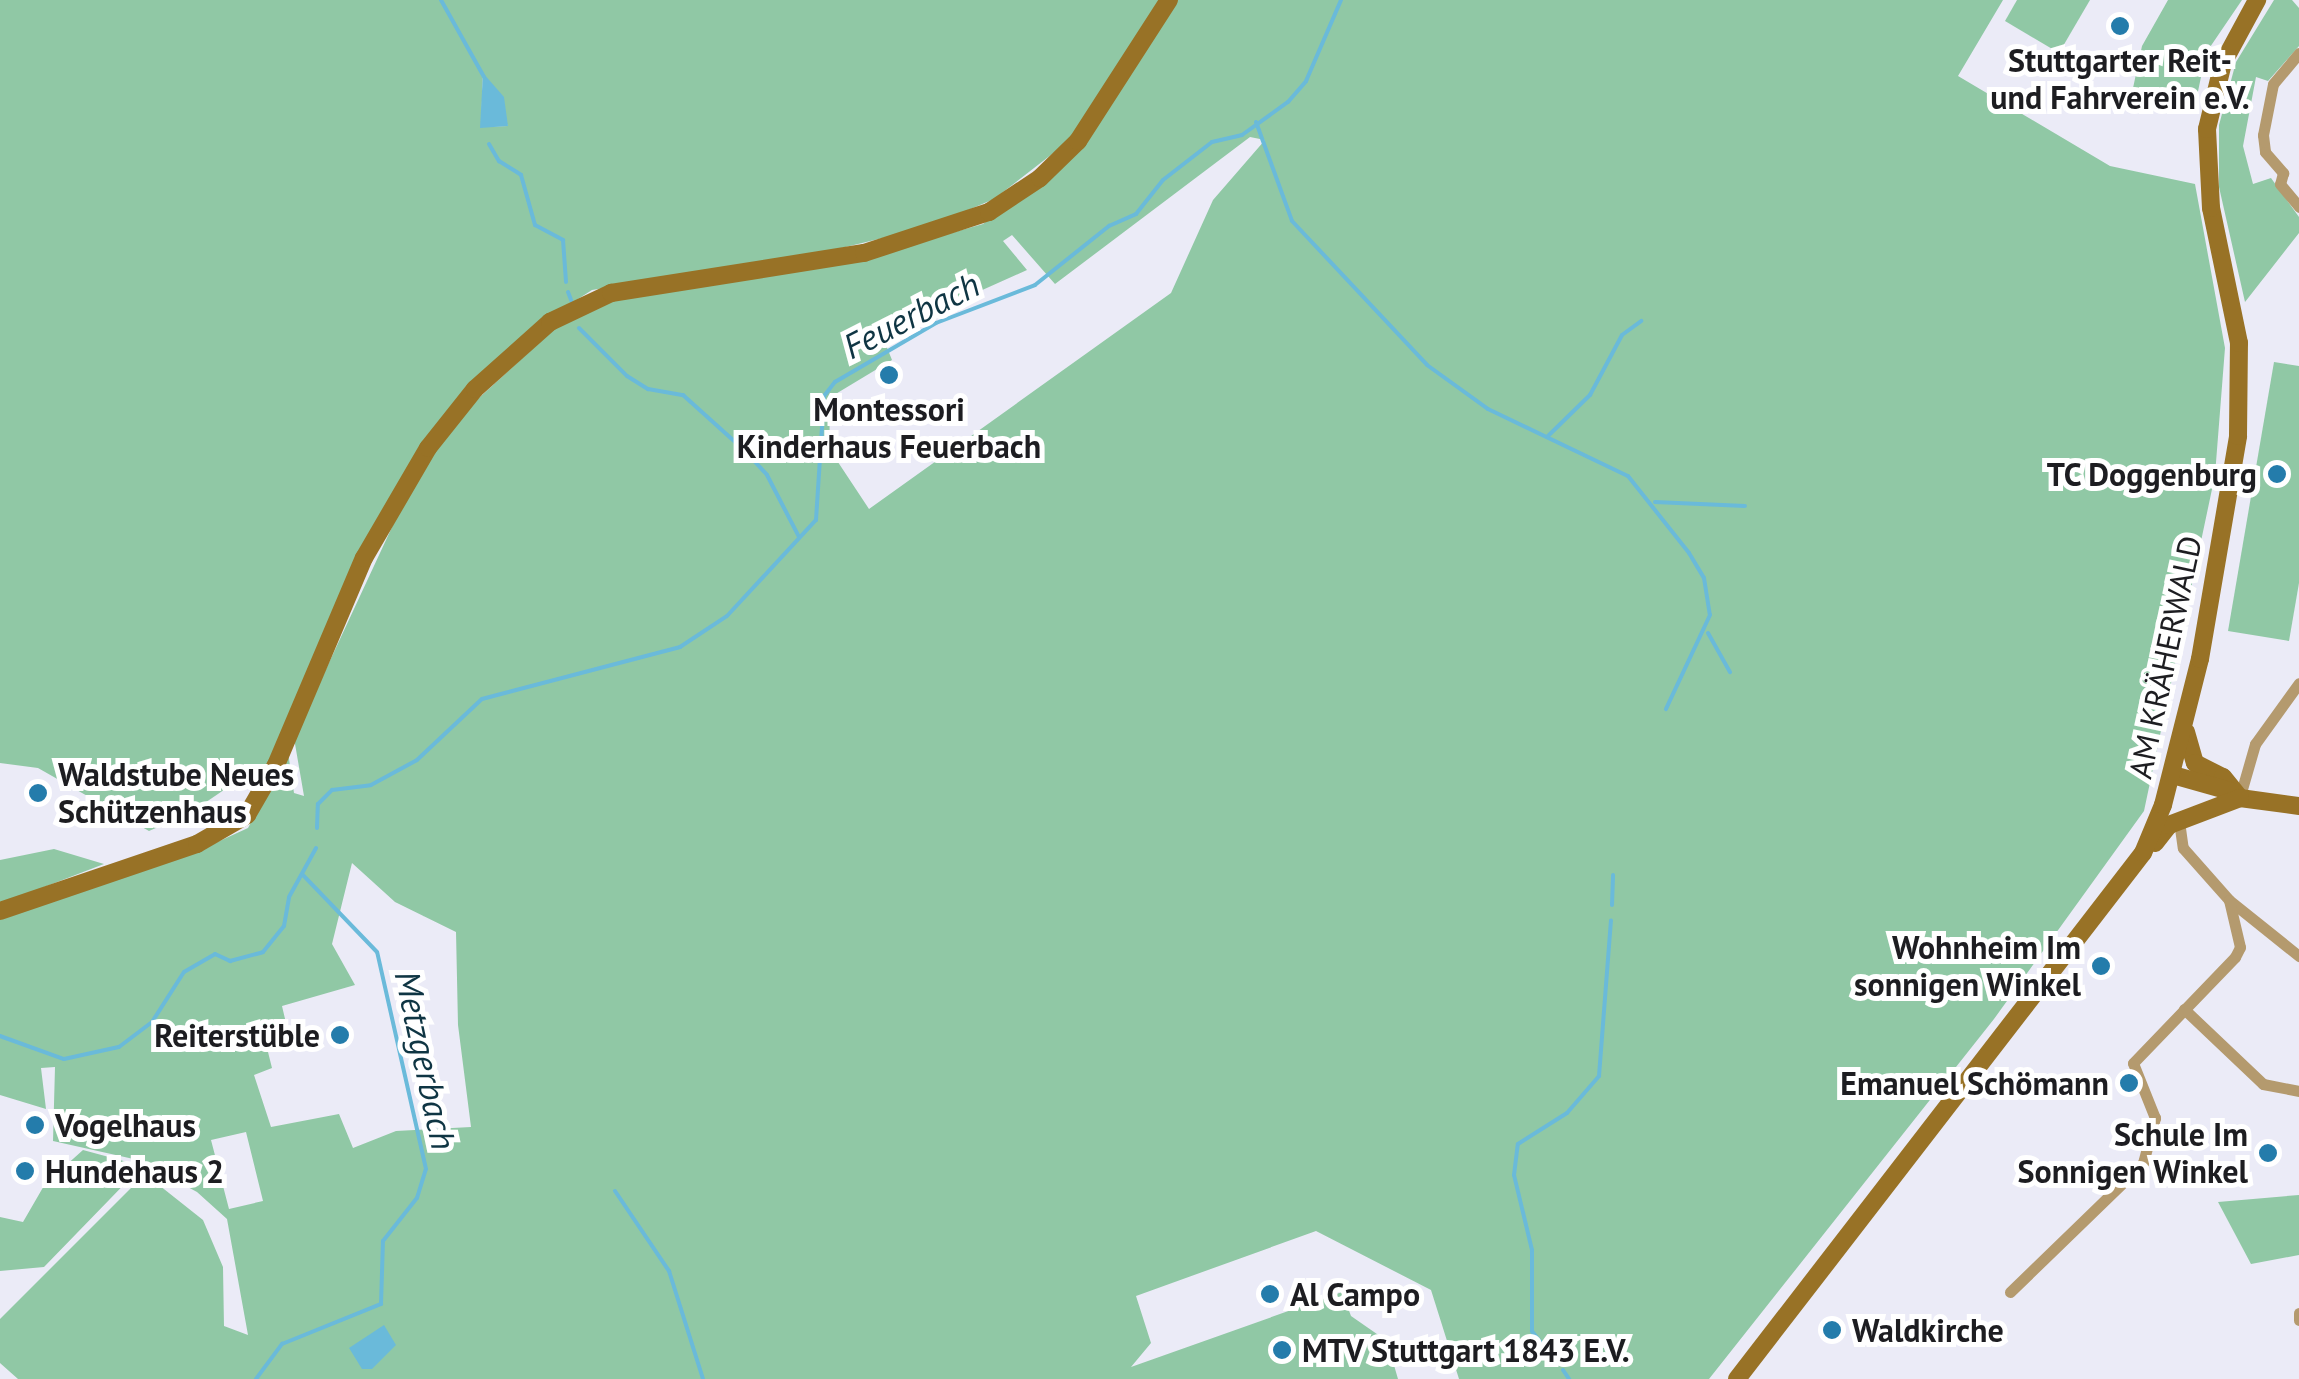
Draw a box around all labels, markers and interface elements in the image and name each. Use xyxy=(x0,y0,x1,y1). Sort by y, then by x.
marker: Stuttgarter Reit- und Fahrverein e.V. xyxy=(2109,15,2131,37)
place label: Stuttgarter Reit- und Fahrverein e.V. xyxy=(1990,42,2250,117)
water label: Feuerbach xyxy=(836,263,986,367)
marker: Montessori Kinderhaus Feuerbach xyxy=(878,364,900,386)
place label: Montessori Kinderhaus Feuerbach xyxy=(737,391,1041,466)
place label: TC Doggenburg xyxy=(2045,455,2257,493)
marker: TC Doggenburg xyxy=(2266,463,2288,485)
street label: AM KRÄHERWALD xyxy=(2121,532,2209,782)
place label: Waldstube Neues Schützenhaus xyxy=(58,756,294,831)
marker: Waldstube Neues Schützenhaus xyxy=(27,782,49,804)
place label: Wohnheim Im sonnigen Winkel xyxy=(1853,929,2081,1004)
marker: Wohnheim Im sonnigen Winkel xyxy=(2090,955,2112,977)
water label: Metzgerbach xyxy=(387,967,465,1153)
place label: Reiterstüble xyxy=(154,1016,320,1054)
marker: Reiterstüble xyxy=(329,1024,351,1046)
place label: Emanuel Schömann xyxy=(1840,1064,2109,1102)
marker: Emanuel Schömann xyxy=(2118,1072,2140,1094)
place label: Vogelhaus xyxy=(55,1106,196,1144)
marker: Vogelhaus xyxy=(24,1114,46,1136)
place label: Schule Im Sonnigen Winkel xyxy=(2017,1116,2248,1191)
marker: Schule Im Sonnigen Winkel xyxy=(2257,1142,2279,1164)
place label: Hundehaus 2 xyxy=(45,1152,224,1190)
marker: Hundehaus 2 xyxy=(14,1160,36,1182)
place label: Al Campo xyxy=(1290,1275,1420,1313)
marker: Al Campo xyxy=(1259,1283,1281,1305)
place label: Waldkirche xyxy=(1852,1311,2004,1349)
marker: Waldkirche xyxy=(1821,1319,1843,1341)
place label: MTV Stuttgart 1843 E.V. xyxy=(1302,1331,1631,1369)
marker: MTV Stuttgart 1843 E.V. xyxy=(1271,1339,1293,1361)

